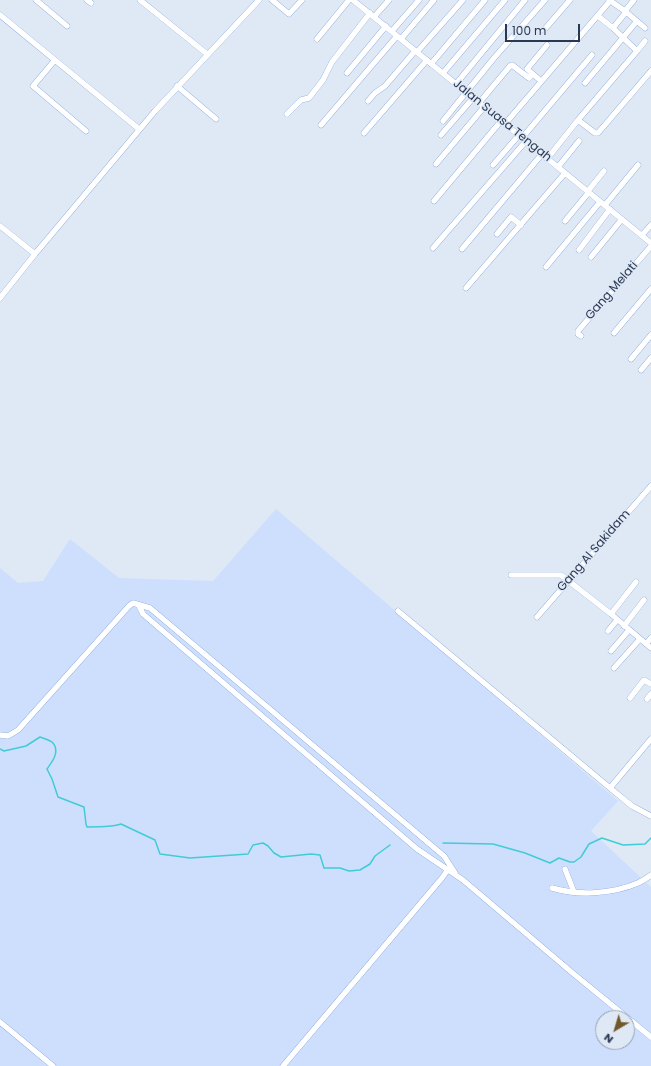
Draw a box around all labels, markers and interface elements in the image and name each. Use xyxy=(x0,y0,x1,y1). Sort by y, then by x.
scale bar xyxy=(507,16,582,42)
text: 100 m xyxy=(512,22,546,39)
street label: Jalan Suasa Tengah xyxy=(450,77,554,165)
street label: Gang Melati xyxy=(583,259,641,323)
street label: Gang Al Sakidam xyxy=(555,507,633,595)
north arrow xyxy=(595,1010,635,1050)
text: N xyxy=(600,1030,616,1048)

